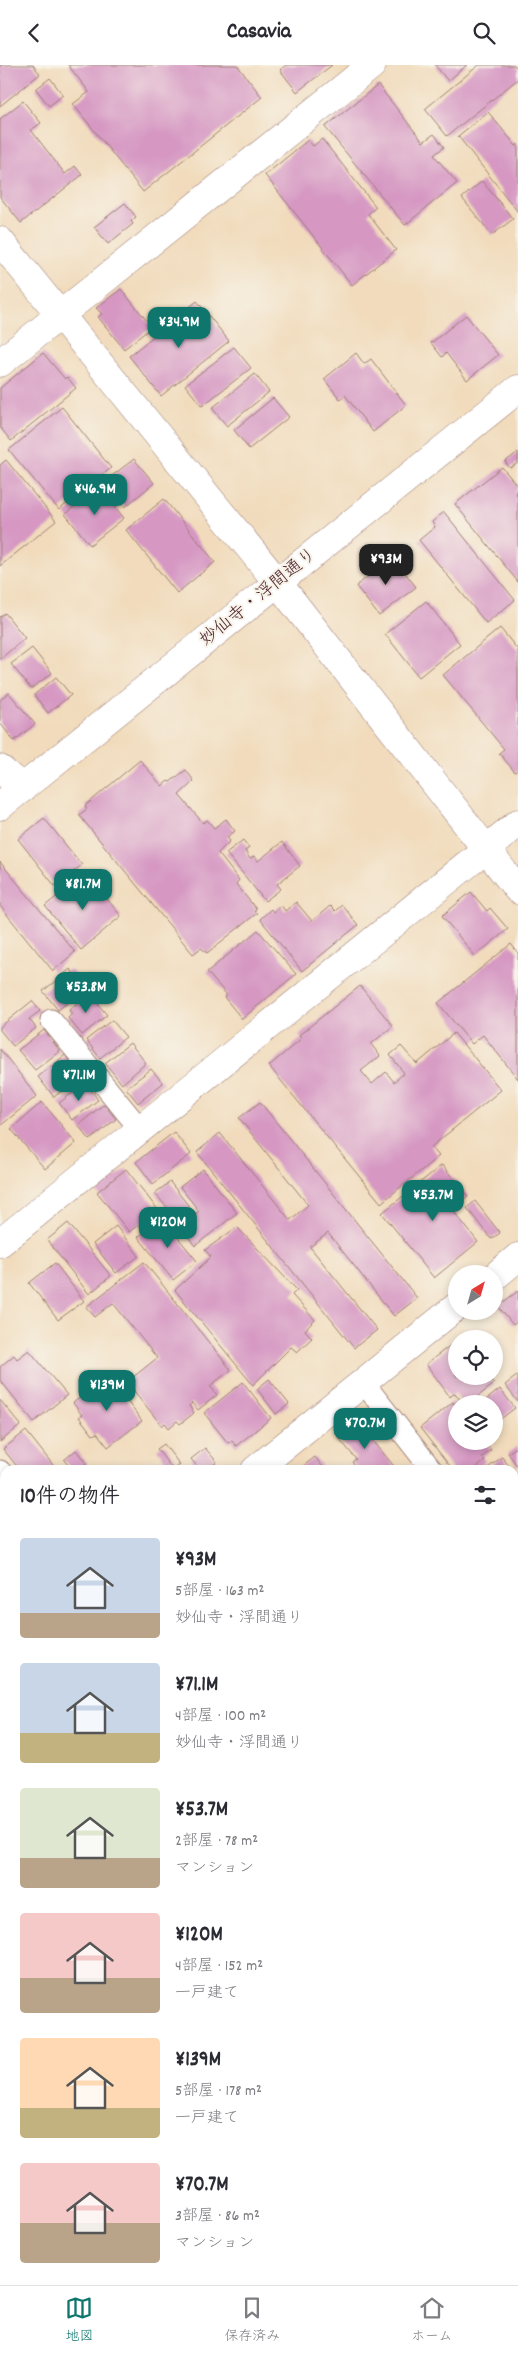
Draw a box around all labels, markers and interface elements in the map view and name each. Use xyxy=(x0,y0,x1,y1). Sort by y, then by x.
text: Casavia xyxy=(227,17,291,48)
icon: back xyxy=(20,19,48,47)
icon: search xyxy=(470,19,498,47)
pin: ¥34.9M xyxy=(138,307,220,349)
text: ¥34.9M xyxy=(159,311,199,334)
pin: ¥46.9M xyxy=(54,473,136,516)
text: ¥46.9M xyxy=(74,478,116,501)
street label: 妙仙寺・浮間通り xyxy=(195,543,323,653)
pin: ¥93M xyxy=(356,543,416,586)
text: ¥93M xyxy=(370,548,402,571)
pin: ¥81.7M xyxy=(42,869,124,911)
text: ¥81.7M xyxy=(65,873,101,896)
pin: ¥53.8M xyxy=(45,971,127,1014)
text: ¥53.8M xyxy=(66,976,106,999)
pin: ¥71.1M xyxy=(38,1059,120,1102)
text: ¥71.1M xyxy=(63,1064,95,1087)
pin: ¥53.7M xyxy=(392,1179,474,1222)
text: ¥53.7M xyxy=(413,1184,453,1207)
pin: ¥120M xyxy=(133,1207,203,1249)
text: ¥120M xyxy=(150,1211,186,1234)
north arrow xyxy=(448,1265,502,1320)
map controls xyxy=(448,1265,503,1450)
button: locate xyxy=(448,1330,503,1385)
pin: ¥139M xyxy=(72,1369,142,1412)
text: ¥139M xyxy=(89,1374,125,1397)
button: layers xyxy=(448,1395,503,1450)
pin: ¥70.7M xyxy=(324,1407,406,1450)
text: ¥70.7M xyxy=(345,1412,385,1435)
icon: filters xyxy=(471,1481,499,1509)
text: 10件の物件 xyxy=(20,1483,120,1513)
text: ¥93M xyxy=(175,1546,216,1576)
icon: home xyxy=(60,1558,120,1618)
text: 5部屋 · 163 m² xyxy=(175,1580,264,1603)
text: 妙仙寺・浮間通り xyxy=(175,1607,303,1630)
text: ¥71.1M xyxy=(175,1671,218,1701)
icon: home xyxy=(60,1683,120,1743)
text: 4部屋 · 100 m² xyxy=(175,1705,266,1728)
text: 妙仙寺・浮間通り xyxy=(175,1732,303,1755)
text: ¥53.7M xyxy=(175,1796,228,1826)
icon: home xyxy=(60,1808,120,1868)
text: 2部屋 · 78 m² xyxy=(175,1830,258,1853)
text: マンション xyxy=(175,1857,254,1880)
text: ¥120M xyxy=(175,1921,223,1951)
icon: home xyxy=(60,1933,120,1993)
text: 4部屋 · 152 m² xyxy=(175,1955,263,1978)
text: 一戸建て xyxy=(175,1982,239,2005)
text: ¥139M xyxy=(175,2046,221,2076)
icon: home xyxy=(60,2058,120,2118)
text: 5部屋 · 178 m² xyxy=(175,2080,262,2103)
text: 一戸建て xyxy=(175,2107,239,2130)
text: ¥70.7M xyxy=(175,2171,229,2201)
icon: home xyxy=(60,2183,120,2243)
text: 3部屋 · 86 m² xyxy=(175,2205,260,2228)
text: マンション xyxy=(175,2232,254,2255)
tab: 地図 xyxy=(65,2294,93,2347)
tab: 保存済み xyxy=(224,2294,280,2347)
tab: ホーム xyxy=(411,2294,453,2347)

